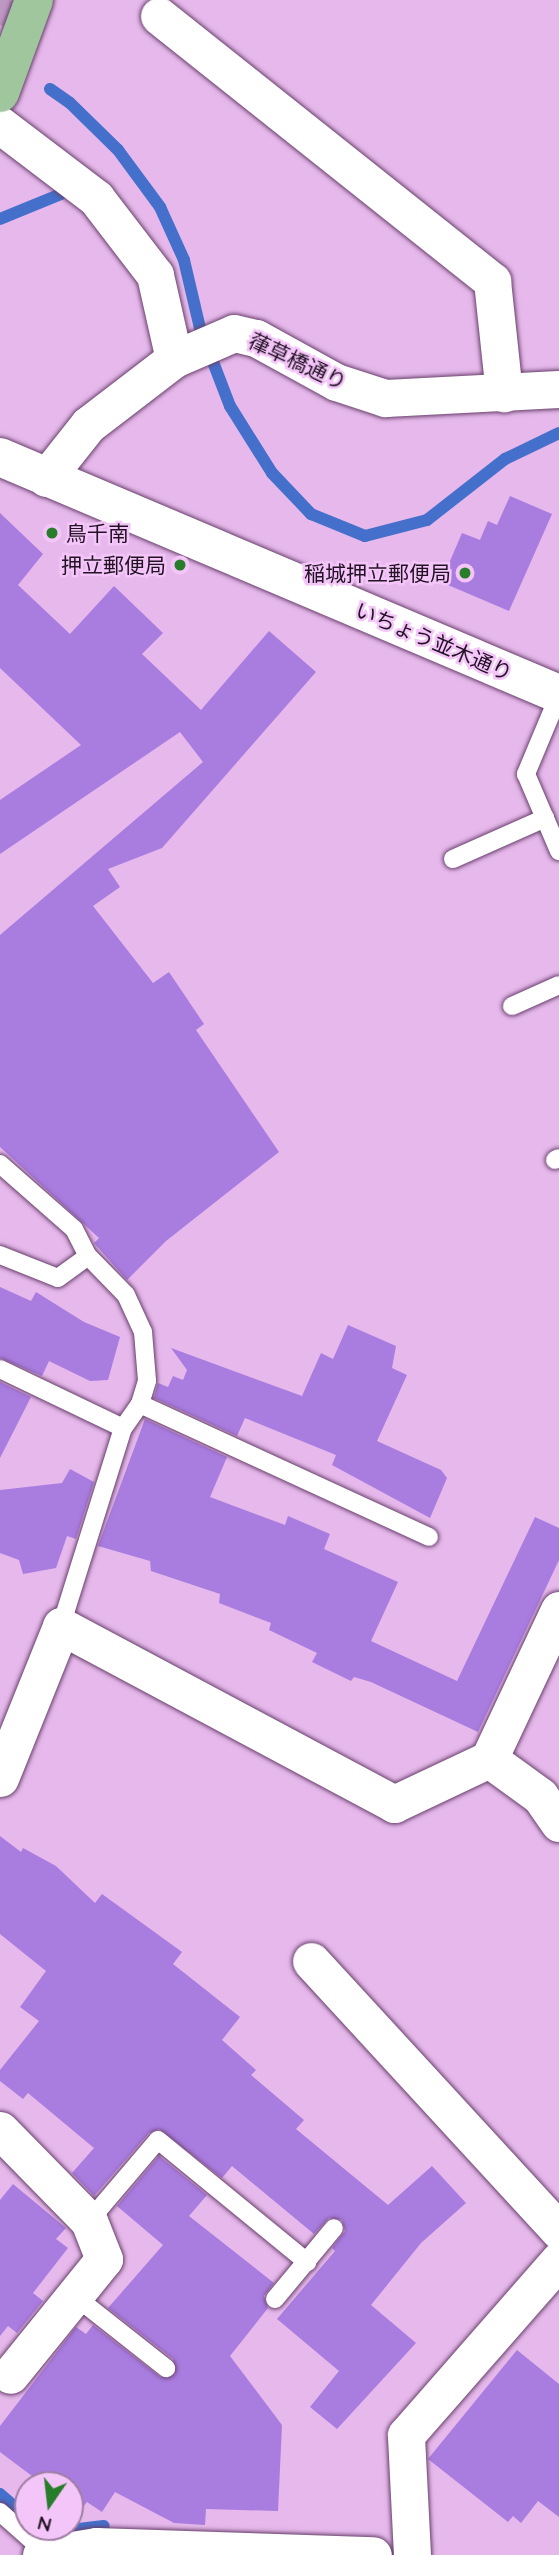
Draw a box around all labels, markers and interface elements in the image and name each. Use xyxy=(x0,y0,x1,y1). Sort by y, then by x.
street label: 葎草橋通り xyxy=(245,327,351,395)
place label: 鳥千南 xyxy=(66,520,129,546)
marker: 鳥千南 xyxy=(44,525,60,541)
place label: 押立郵便局 xyxy=(61,552,166,578)
marker: 押立郵便局 xyxy=(172,557,188,573)
place label: 稲城押立郵便局 xyxy=(304,560,451,586)
marker: 稲城押立郵便局 xyxy=(457,565,473,581)
street label: いちょう並木通り xyxy=(352,597,516,685)
north arrow xyxy=(14,2471,84,2541)
text: N xyxy=(35,2511,54,2538)

